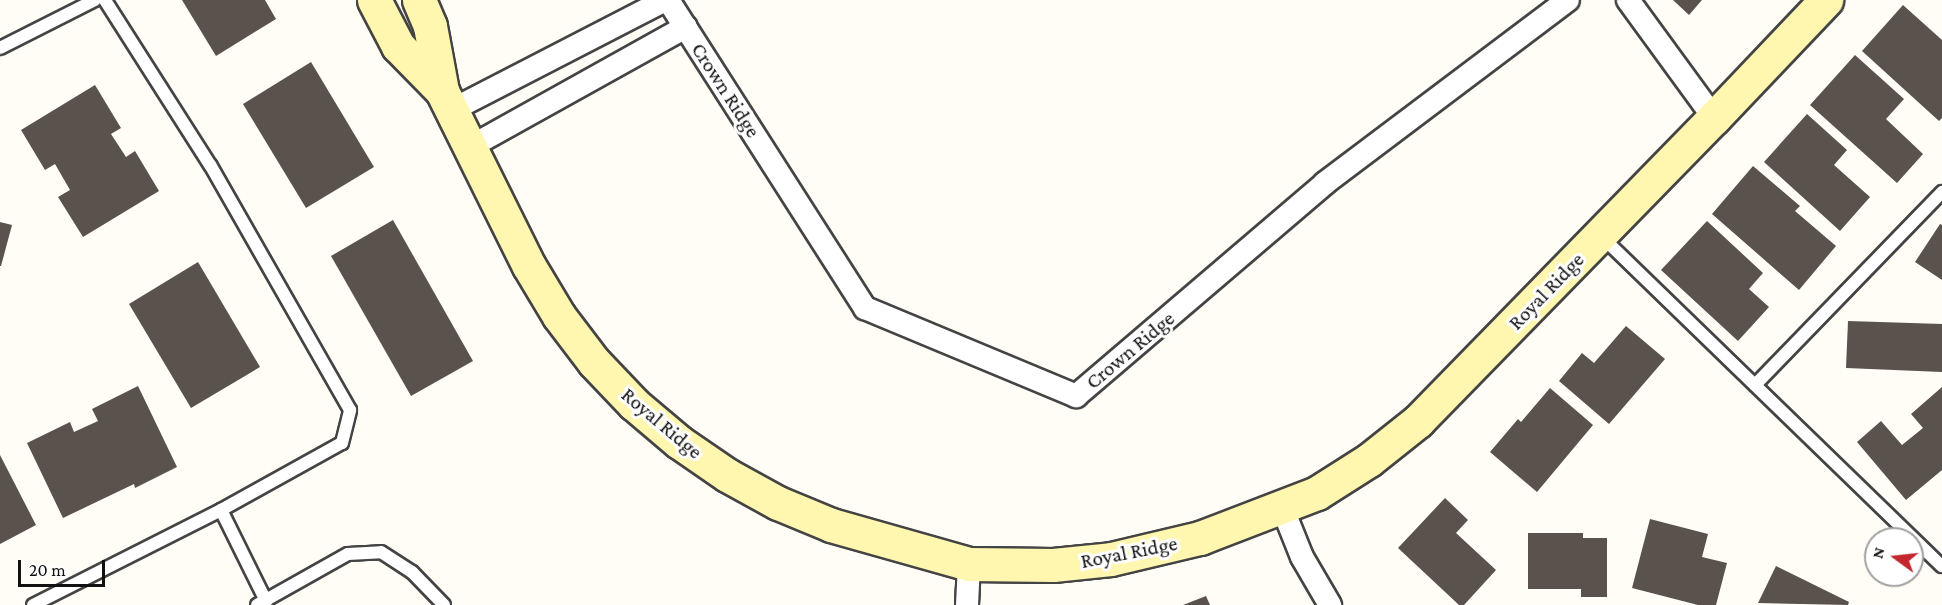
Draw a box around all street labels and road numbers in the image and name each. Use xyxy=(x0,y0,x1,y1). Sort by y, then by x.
street label: Crown Ridge xyxy=(686,38,766,142)
street label: Royal Ridge xyxy=(1503,247,1589,335)
street label: Crown Ridge xyxy=(1081,306,1179,394)
street label: Royal Ridge xyxy=(616,382,708,464)
street label: Royal Ridge xyxy=(1079,530,1179,574)

